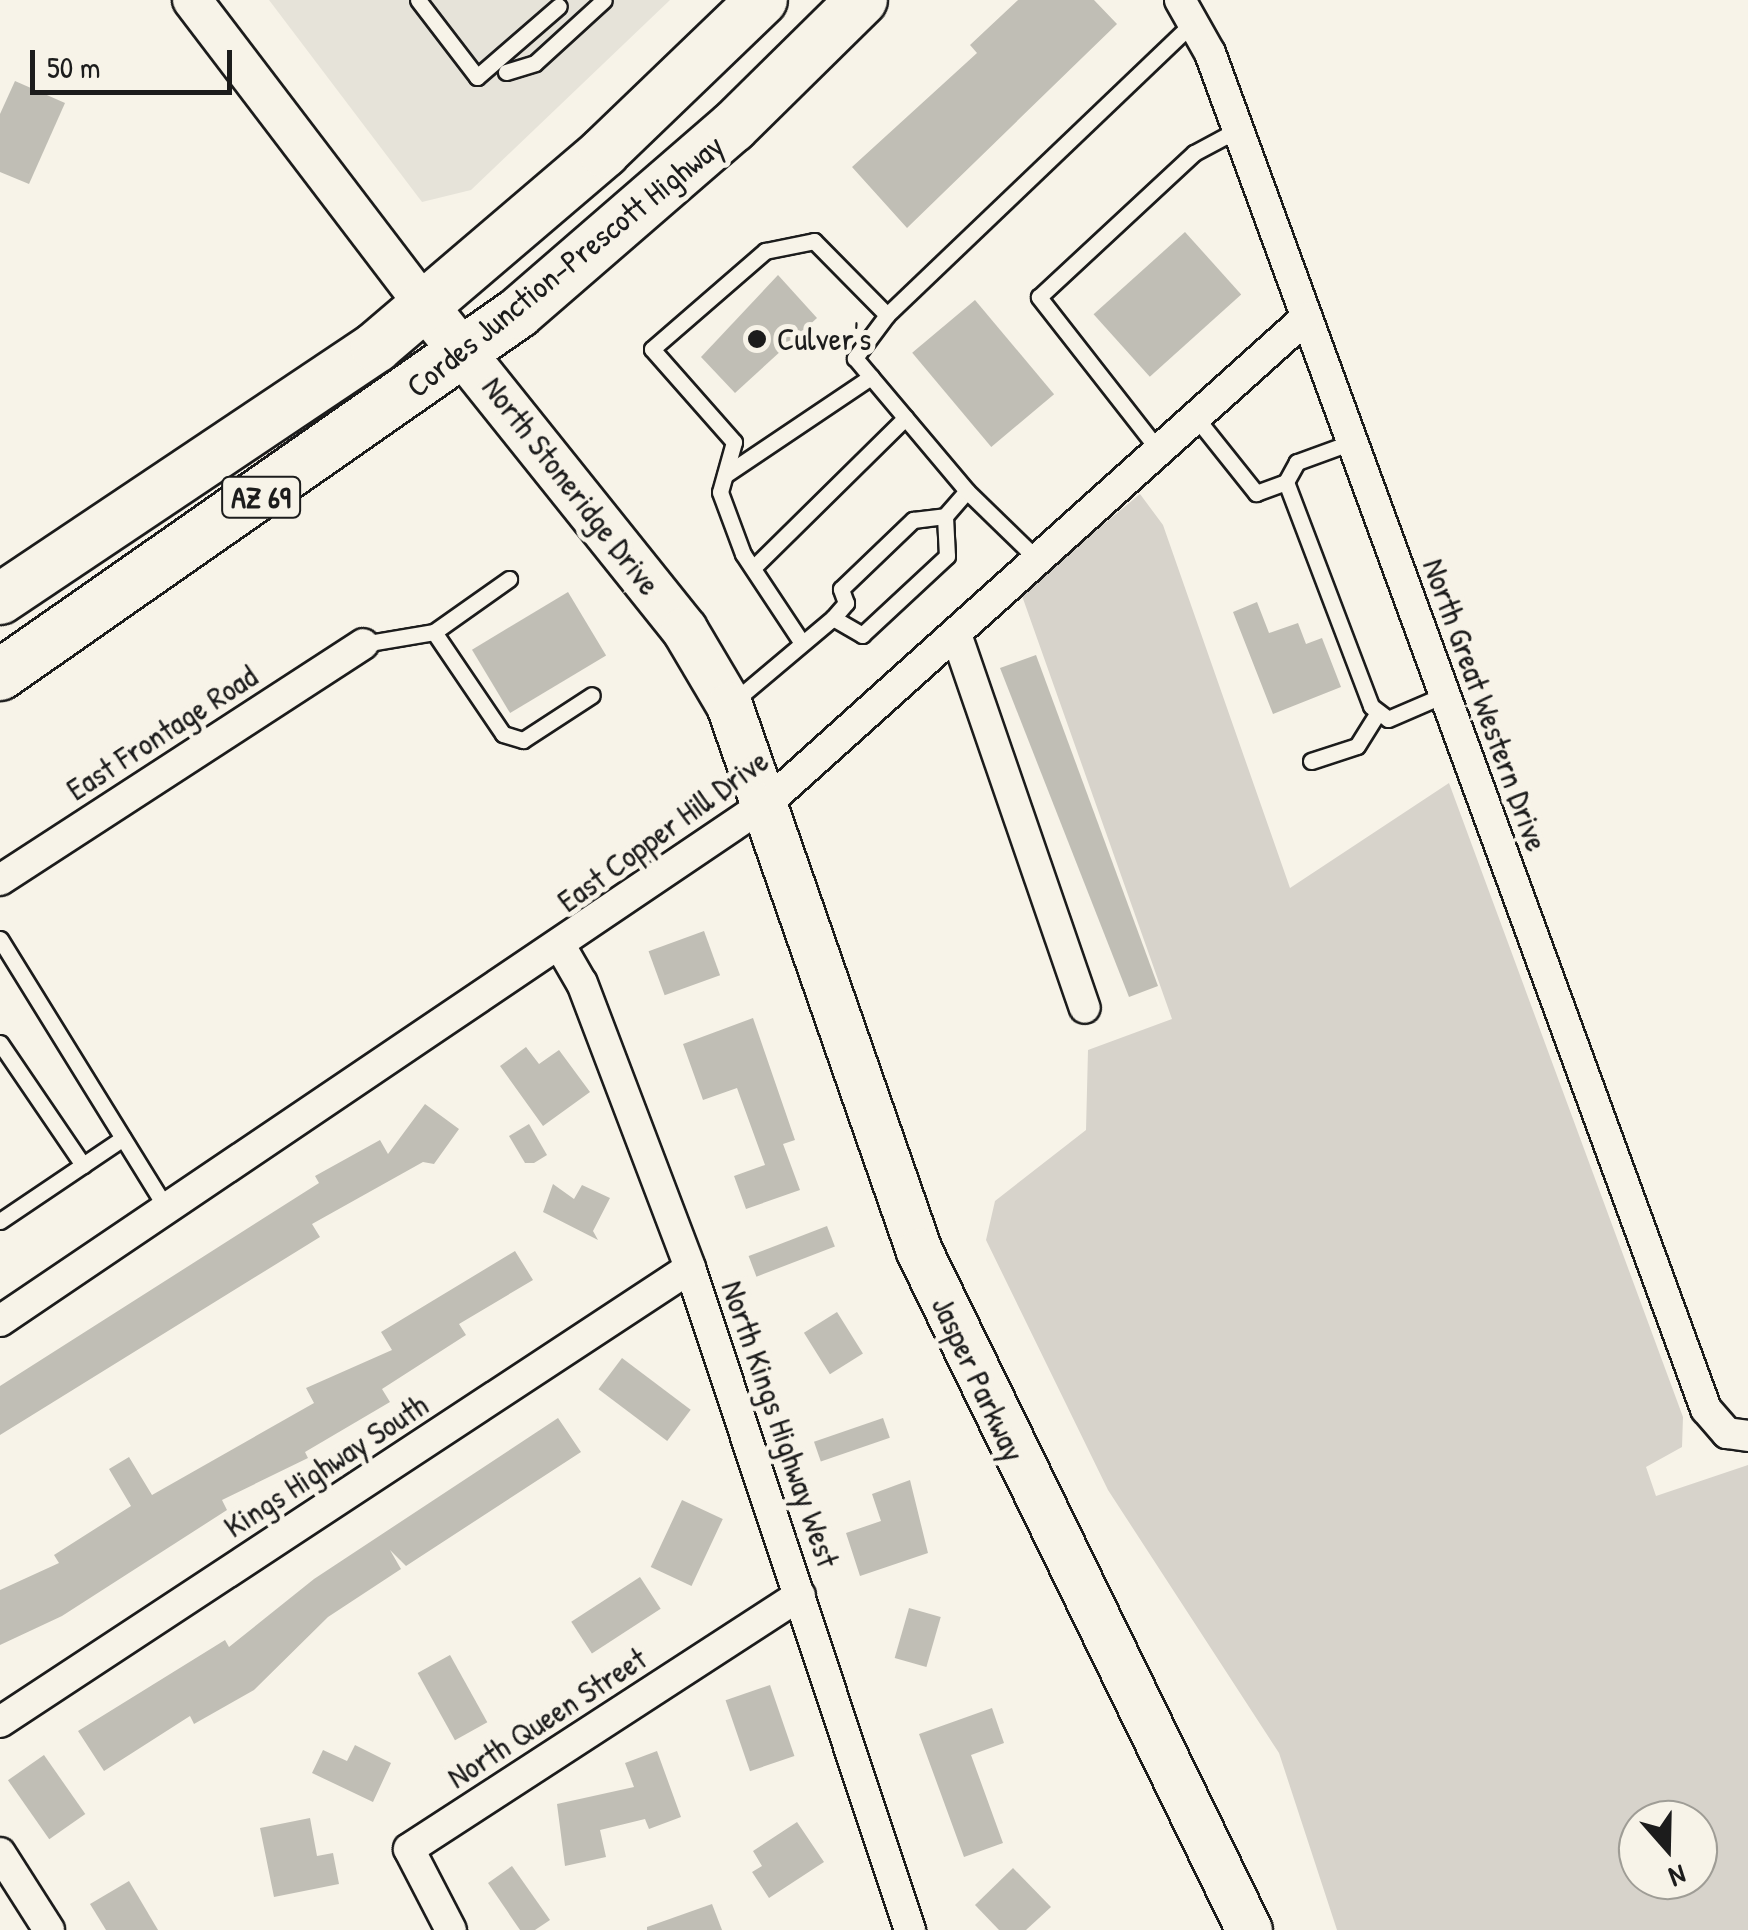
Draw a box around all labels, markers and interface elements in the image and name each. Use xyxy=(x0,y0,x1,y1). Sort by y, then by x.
scale bar xyxy=(35,30,238,92)
text: 50 m xyxy=(47,47,100,87)
street label: Cordes Junction–Prescott Highway xyxy=(399,126,731,406)
place label: Culver's xyxy=(777,320,871,358)
marker: Culver's xyxy=(746,328,768,350)
street label: North Stoneridge Drive xyxy=(474,369,668,603)
road number: AZ 69 xyxy=(221,472,301,522)
street label: North Great Western Drive xyxy=(1414,554,1556,856)
street label: East Frontage Road xyxy=(60,657,264,809)
street label: East Copper Hill Drive xyxy=(550,742,776,920)
street label: North Kings Highway West xyxy=(713,1276,847,1572)
street label: Jasper Parkway xyxy=(923,1291,1033,1467)
street label: Kings Highway South xyxy=(217,1386,435,1546)
street label: North Queen Street xyxy=(440,1639,654,1797)
north arrow xyxy=(1618,1800,1718,1900)
text: N xyxy=(1664,1856,1691,1897)

